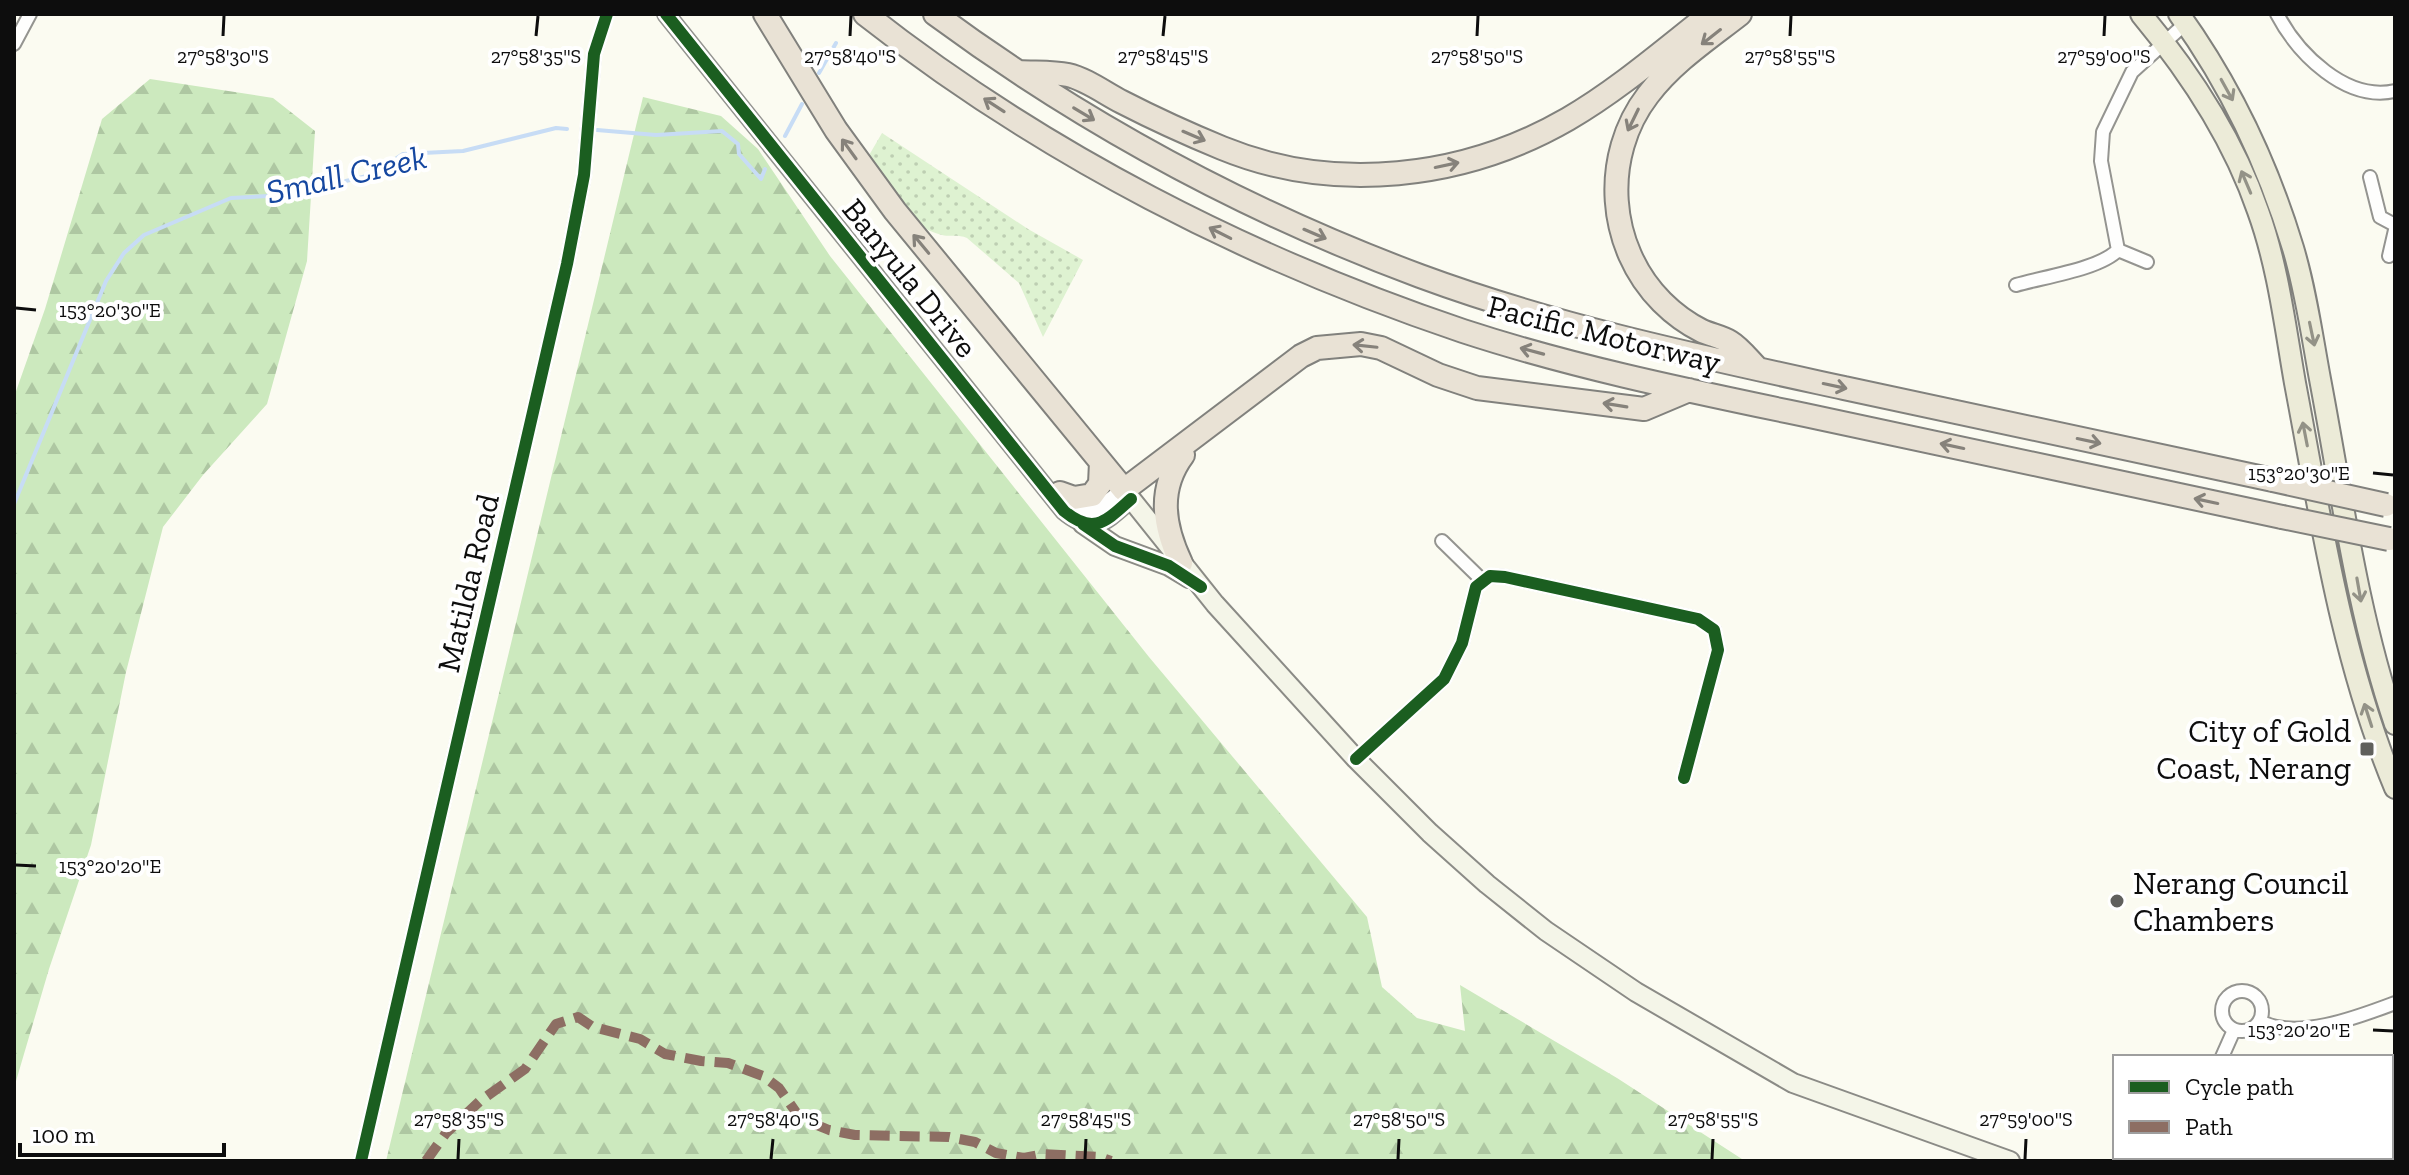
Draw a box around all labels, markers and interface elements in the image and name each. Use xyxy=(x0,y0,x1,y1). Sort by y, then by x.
one-way arrow xyxy=(1700,28,1722,45)
text: 27°58'30"S xyxy=(177,44,269,68)
text: 27°58'35"S xyxy=(491,44,581,68)
text: 27°58'40"S xyxy=(804,44,896,68)
text: 27°58'45"S xyxy=(1118,44,1208,68)
text: 27°58'50"S xyxy=(1431,44,1523,68)
text: 27°58'55"S xyxy=(1744,44,1836,68)
text: 27°59'00"S xyxy=(2057,44,2151,68)
one-way arrow xyxy=(2220,77,2235,101)
one-way arrow xyxy=(983,97,1005,113)
one-way arrow xyxy=(1072,106,1095,122)
one-way arrow xyxy=(1625,108,1640,132)
one-way arrow xyxy=(1181,130,1206,145)
water label: Small Creek xyxy=(262,136,430,213)
one-way arrow xyxy=(841,138,857,160)
one-way arrow xyxy=(1434,157,1460,172)
one-way arrow xyxy=(2237,170,2252,194)
street label: Banyula Drive xyxy=(834,191,986,365)
one-way arrow xyxy=(1208,224,1232,240)
one-way arrow xyxy=(1302,227,1327,242)
one-way arrow xyxy=(912,234,930,255)
street label: Pacific Motorway xyxy=(1483,287,1725,381)
text: 153°20'30"E xyxy=(59,298,161,322)
one-way arrow xyxy=(2305,321,2320,346)
one-way arrow xyxy=(1352,338,1379,353)
one-way arrow xyxy=(1519,343,1545,358)
one-way arrow xyxy=(1822,379,1847,394)
one-way arrow xyxy=(1603,397,1628,412)
one-way arrow xyxy=(2297,422,2312,447)
one-way arrow xyxy=(2076,434,2102,449)
one-way arrow xyxy=(1940,438,1965,453)
text: 153°20'30"E xyxy=(2248,461,2350,485)
street label: Matilda Road xyxy=(429,490,507,676)
one-way arrow xyxy=(2194,492,2219,507)
one-way arrow xyxy=(2352,576,2367,602)
one-way arrow xyxy=(2359,702,2374,727)
place label: City of Gold Coast, Nerang xyxy=(2156,712,2351,787)
marker: City of Gold Coast, Nerang xyxy=(2358,740,2376,758)
text: 153°20'20"E xyxy=(59,854,161,878)
place label: Nerang Council Chambers xyxy=(2133,864,2349,939)
marker: Nerang Council Chambers xyxy=(2108,892,2126,910)
text: 153°20'20"E xyxy=(2248,1018,2350,1042)
legend xyxy=(2113,1055,2393,1159)
text: Cycle path xyxy=(2185,1072,2294,1101)
scale bar xyxy=(20,1107,224,1157)
text: 27°58'35"S xyxy=(414,1107,504,1131)
text: 27°58'40"S xyxy=(727,1107,819,1131)
text: 27°58'45"S xyxy=(1041,1107,1131,1131)
text: 27°58'50"S xyxy=(1353,1107,1445,1131)
text: 27°58'55"S xyxy=(1667,1107,1759,1131)
text: 27°59'00"S xyxy=(1979,1107,2073,1131)
text: Path xyxy=(2185,1112,2233,1141)
text: 100 m xyxy=(32,1120,95,1149)

